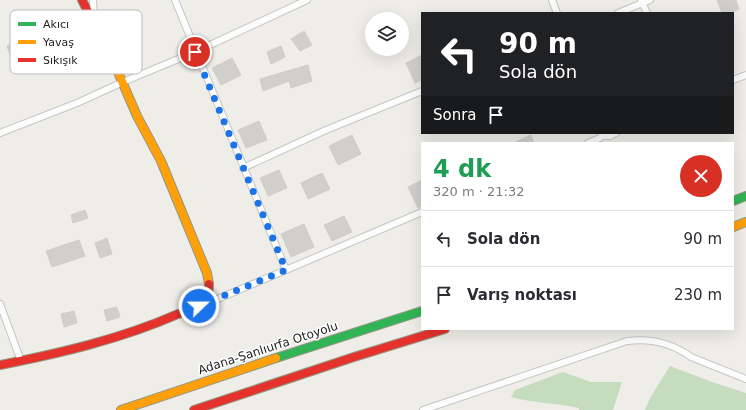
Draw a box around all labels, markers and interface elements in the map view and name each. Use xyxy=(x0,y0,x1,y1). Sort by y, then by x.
legend xyxy=(10,10,142,74)
map controls xyxy=(365,12,409,56)
button: layers xyxy=(365,12,409,56)
text: Akıcı xyxy=(43,18,69,31)
text: 90 m xyxy=(499,27,577,60)
icon: left xyxy=(433,28,485,80)
pin xyxy=(178,35,212,69)
text: Yavaş xyxy=(42,36,74,49)
icon: arrive xyxy=(184,41,206,63)
text: Sıkışık xyxy=(43,54,78,67)
text: Sola dön xyxy=(499,61,577,82)
icon: arrive xyxy=(485,104,507,126)
text: Sonra xyxy=(433,106,477,124)
text: 4 dk xyxy=(433,155,491,183)
button: close xyxy=(680,155,722,197)
text: 320 m · 21:32 xyxy=(433,184,524,199)
icon: left xyxy=(433,228,455,250)
text: Sola dön xyxy=(467,230,540,248)
text: 90 m xyxy=(684,230,722,248)
icon: arrive xyxy=(433,284,455,306)
position arrow xyxy=(178,285,220,327)
text: Varış noktası xyxy=(467,286,577,304)
text: 230 m xyxy=(674,286,722,304)
street label: Adana-Şanlıurfa Otoyolu xyxy=(196,319,340,377)

